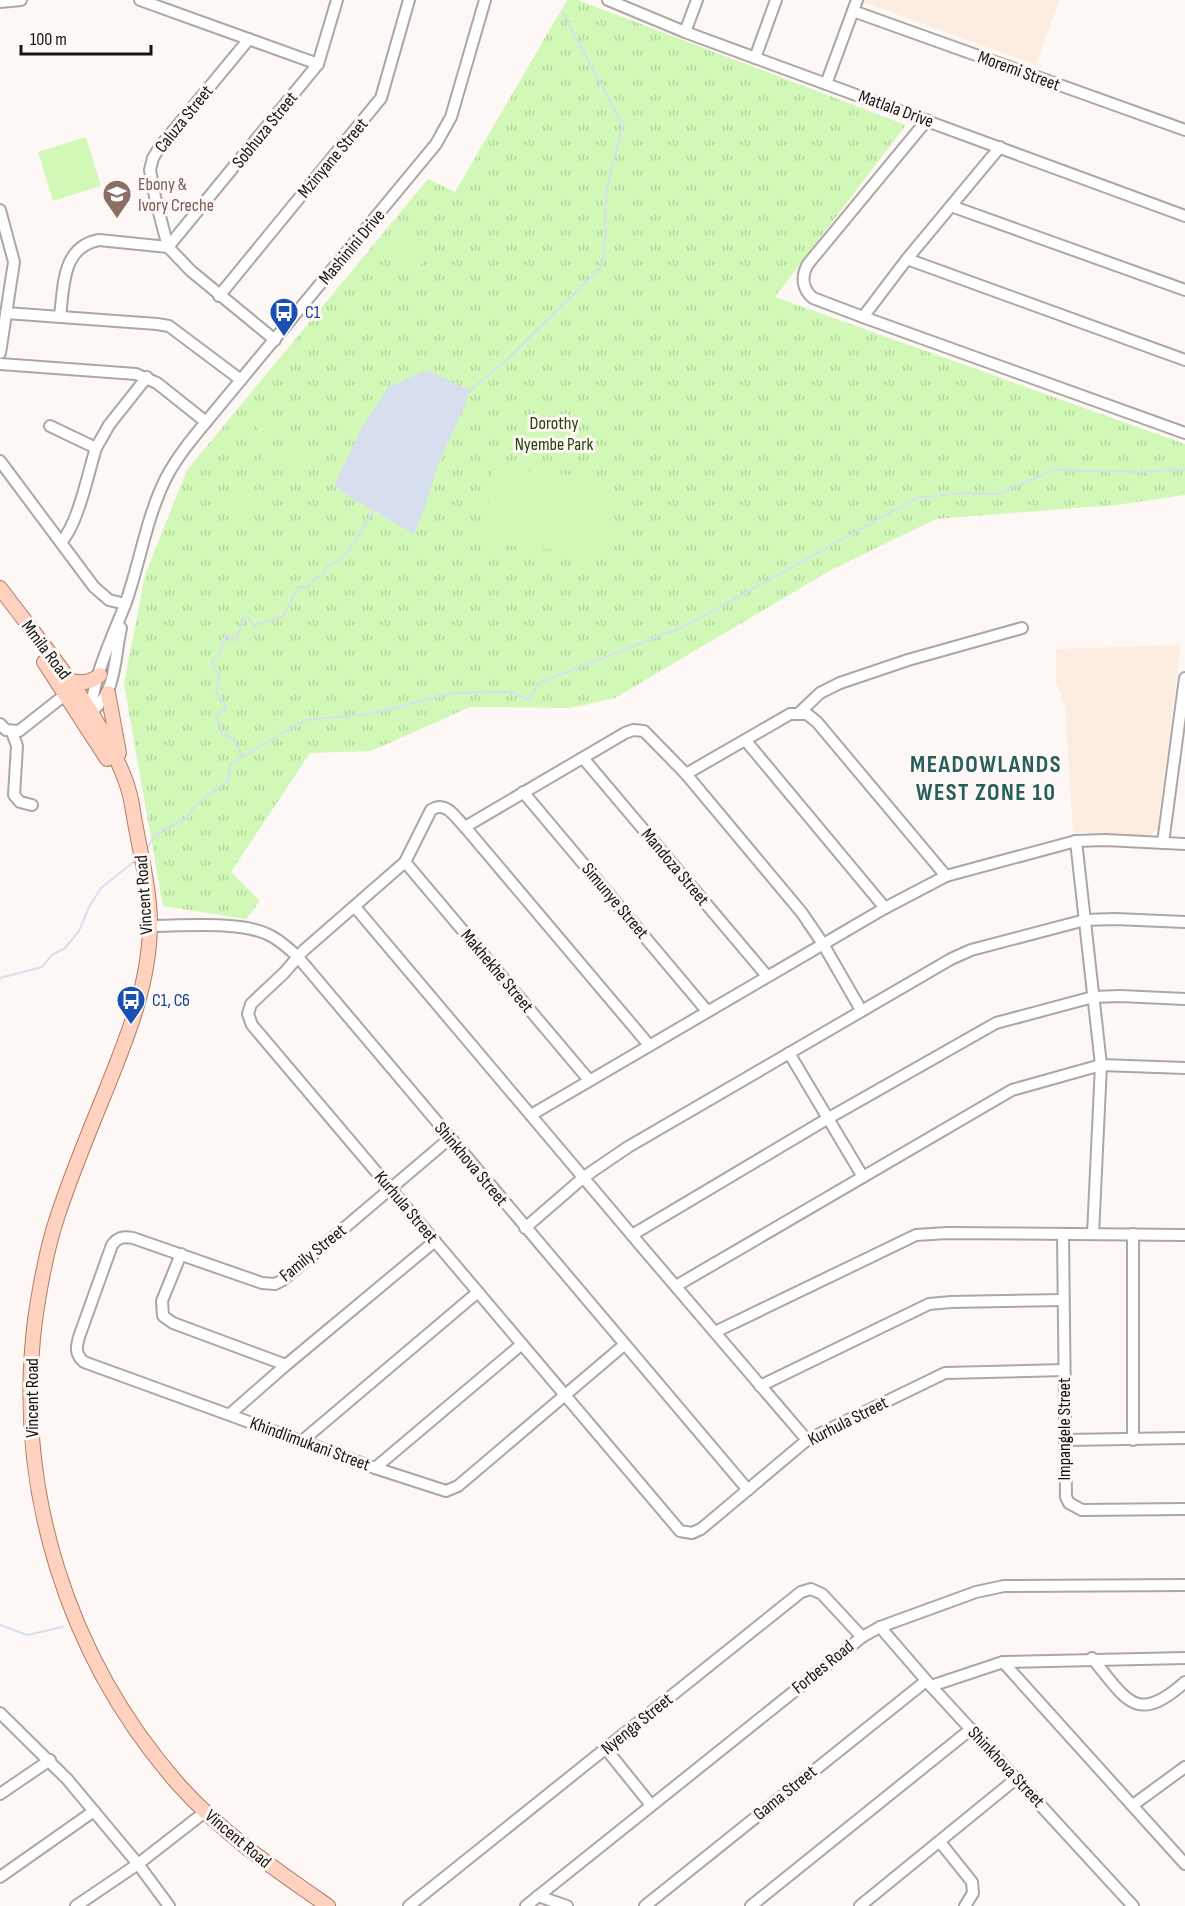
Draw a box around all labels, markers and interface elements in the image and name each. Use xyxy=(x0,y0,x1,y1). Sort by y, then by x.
scale bar xyxy=(21,18,152,56)
text: 100 m xyxy=(30,29,67,50)
street label: Moremi Street xyxy=(975,46,1063,96)
street label: Caluza Street xyxy=(151,81,218,157)
street label: Matlala Drive xyxy=(856,86,936,132)
street label: Sobhuza Street xyxy=(228,87,302,172)
street label: Mzinyane Street xyxy=(294,114,373,202)
place label: Ebony & Ivory Creche xyxy=(138,174,214,216)
school or university icon: Ebony & Ivory Creche xyxy=(101,178,133,220)
street label: Mashinini Drive xyxy=(315,205,389,289)
bus stop icon: C1 xyxy=(268,296,300,338)
place label: C1 xyxy=(305,302,321,323)
park label: Dorothy Nyembe Park xyxy=(515,413,593,455)
street label: Mmila Road xyxy=(17,616,75,684)
district label: MEADOWLANDS WEST ZONE 10 xyxy=(910,750,1062,807)
street label: Mandoza Street xyxy=(637,824,714,910)
street label: Vincent Road xyxy=(131,855,157,935)
street label: Simunye Street xyxy=(577,859,653,944)
street label: Makhekhe Street xyxy=(456,925,538,1017)
bus stop icon: C1, C6 xyxy=(115,984,147,1026)
place label: C1, C6 xyxy=(152,990,190,1011)
street label: Shinkhova Street xyxy=(430,1118,512,1211)
street label: Kurhula Street xyxy=(370,1167,442,1247)
street label: Family Street xyxy=(276,1220,351,1286)
street label: Vincent Road xyxy=(22,1358,43,1438)
street label: Impangele Street xyxy=(1054,1377,1075,1481)
street label: Kurhula Street xyxy=(804,1392,892,1450)
street label: Khindlimukani Street xyxy=(247,1413,373,1476)
street label: Forbes Road xyxy=(788,1636,858,1698)
street label: Nyenga Street xyxy=(597,1689,677,1759)
street label: Shinkhova Street xyxy=(963,1722,1049,1812)
street label: Gama Street xyxy=(749,1761,821,1825)
street label: Vincent Road xyxy=(201,1805,275,1873)

